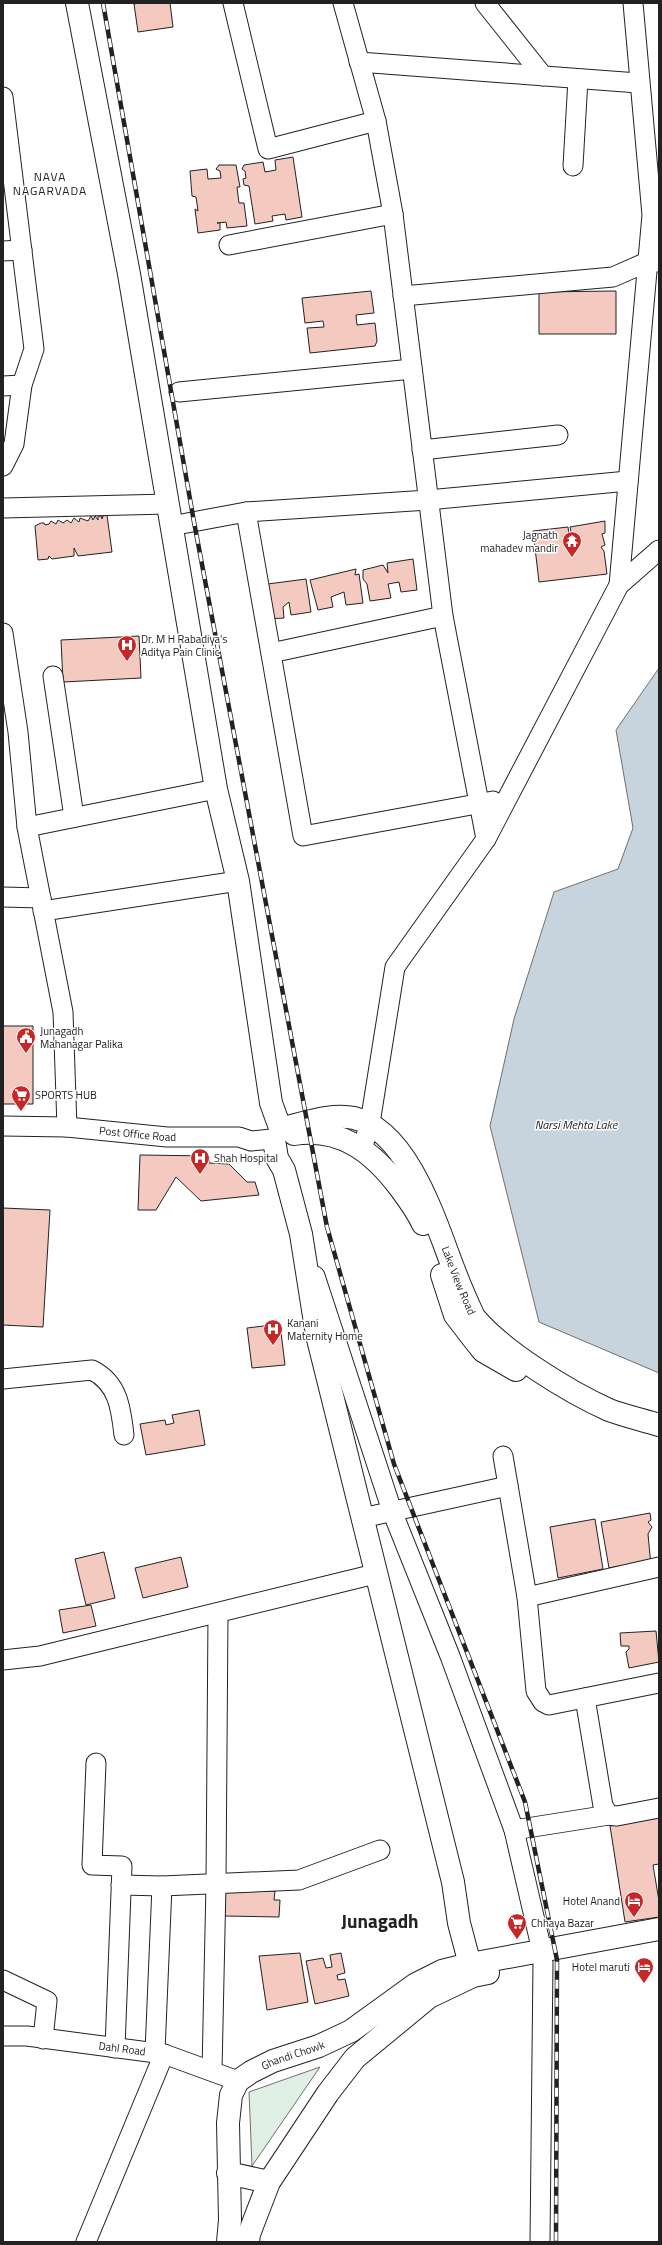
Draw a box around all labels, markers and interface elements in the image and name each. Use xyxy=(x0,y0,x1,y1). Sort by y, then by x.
district label: NAVA NAGARVADA xyxy=(13,167,87,200)
place label: Jagnath mahadev mandir xyxy=(480,527,558,556)
temple icon: Jagnath mahadev mandir xyxy=(561,530,583,558)
place label: Dr. M H Rabadiya's Aditya Pain Clinic xyxy=(141,631,227,660)
hospital icon: Dr. M H Rabadiya's Aditya Pain Clinic xyxy=(116,634,138,662)
place label: Junagadh Mahanagar Palika xyxy=(40,1023,123,1052)
public building icon: Junagadh Mahanagar Palika xyxy=(15,1026,37,1054)
supermarket icon: SPORTS HUB xyxy=(10,1084,32,1112)
place label: SPORTS HUB xyxy=(35,1087,97,1103)
water label: Narsi Mehta Lake xyxy=(535,1115,619,1134)
street label: Post Office Road xyxy=(98,1122,176,1145)
hospital icon: Shah Hospital xyxy=(189,1147,211,1175)
place label: Shah Hospital xyxy=(214,1150,278,1166)
street label: Lake View Road xyxy=(438,1244,480,1318)
place label: Kanani Maternity Home xyxy=(287,1315,363,1344)
hospital icon: Kanani Maternity Home xyxy=(262,1318,284,1346)
hotel icon: Hotel Anand xyxy=(623,1890,645,1918)
place label: Hotel Anand xyxy=(563,1893,620,1909)
district label: Junagadh xyxy=(341,1906,419,1935)
supermarket icon: Chhaya Bazar xyxy=(506,1912,528,1940)
place label: Chhaya Bazar xyxy=(531,1915,594,1931)
hotel icon: Hotel maruti xyxy=(633,1956,655,1984)
place label: Hotel maruti xyxy=(572,1959,630,1975)
street label: Ghandi Chowk xyxy=(258,2036,328,2074)
street label: Dahl Road xyxy=(98,2037,147,2060)

